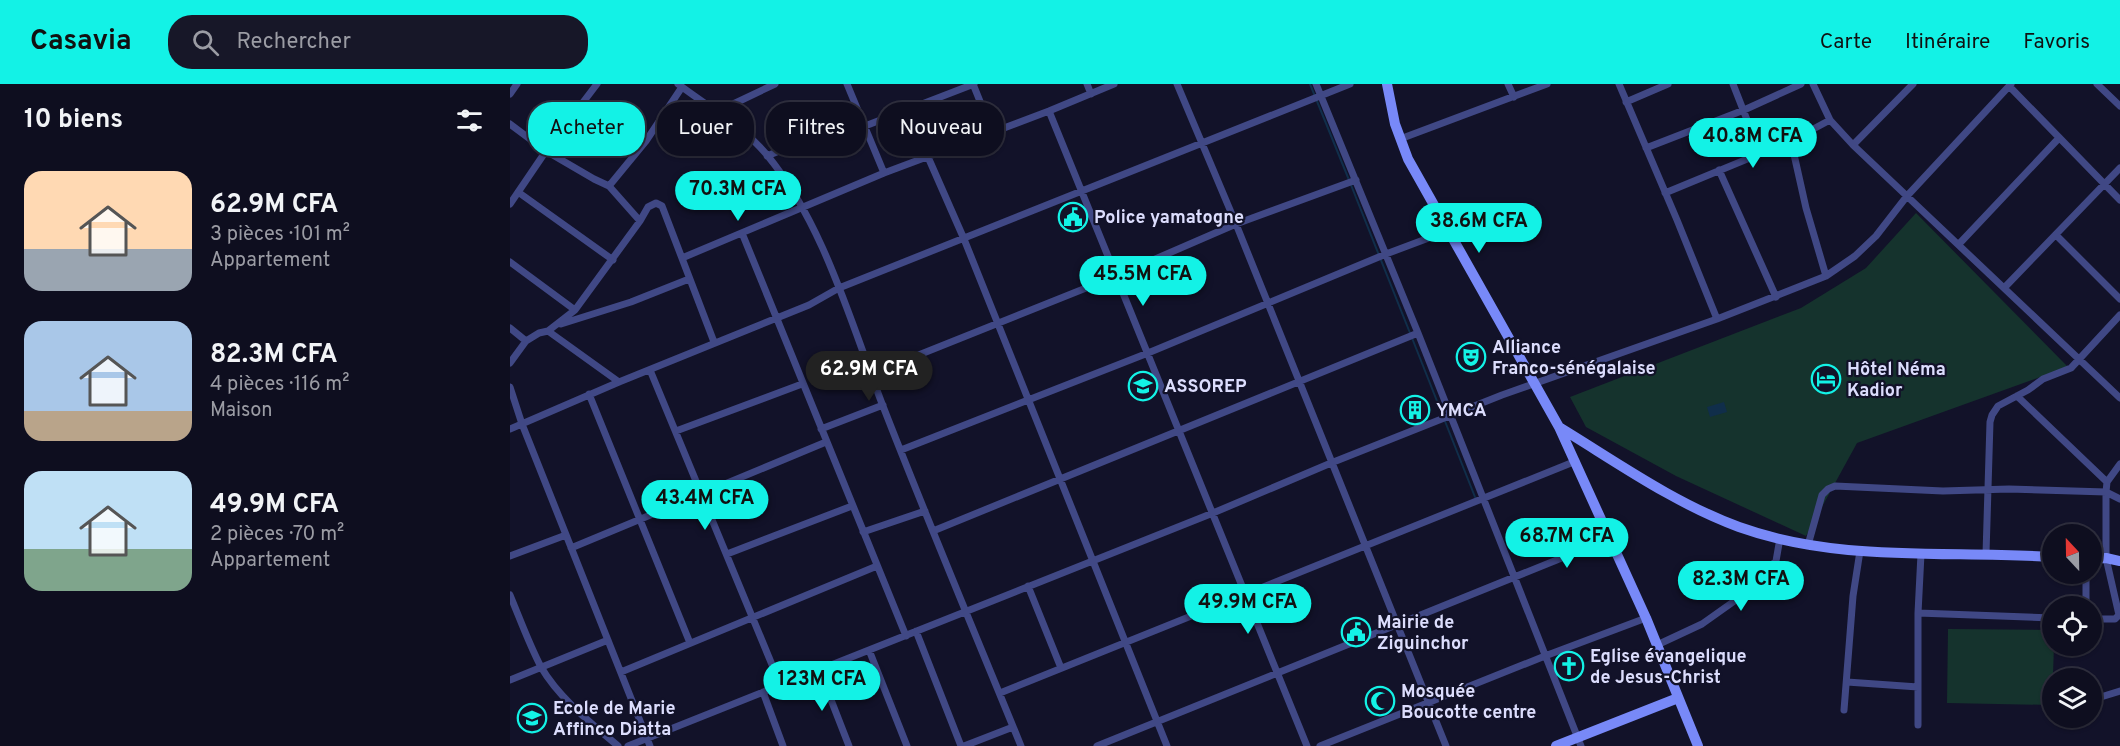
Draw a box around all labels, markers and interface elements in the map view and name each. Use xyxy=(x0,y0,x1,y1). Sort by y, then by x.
search box xyxy=(168,15,588,69)
text: Casavia xyxy=(30,24,132,60)
icon: search xyxy=(189,26,222,59)
text: Rechercher xyxy=(237,29,351,56)
text: Carte xyxy=(1820,29,1872,56)
text: Itinéraire xyxy=(1905,29,1990,56)
text: Favoris xyxy=(2023,29,2090,56)
chip: Acheter xyxy=(528,102,645,156)
chip: Louer xyxy=(657,102,754,156)
chip: Filtres xyxy=(766,102,866,156)
chip: Nouveau xyxy=(878,102,1004,156)
text: 10 biens xyxy=(24,104,123,137)
icon: filters xyxy=(453,104,486,137)
pin: 40.8M CFA xyxy=(1684,118,1822,169)
text: 40.8M CFA xyxy=(1703,124,1803,150)
pin: 70.3M CFA xyxy=(669,171,807,222)
text: 70.3M CFA xyxy=(689,177,787,203)
text: 62.9M CFA xyxy=(210,189,338,222)
icon: home xyxy=(72,195,144,267)
public building icon: Police yamatogne xyxy=(1057,201,1089,233)
pin: 38.6M CFA xyxy=(1410,203,1548,254)
place label: Police yamatogne xyxy=(1094,207,1244,230)
text: 38.6M CFA xyxy=(1430,209,1528,235)
text: 3 pièces · 101 m² xyxy=(210,222,350,248)
text: Appartement xyxy=(210,248,330,274)
pin: 45.5M CFA xyxy=(1074,256,1212,307)
text: 45.5M CFA xyxy=(1093,262,1193,288)
place label: Alliance Franco-sénégalaise xyxy=(1492,337,1656,381)
text: 82.3M CFA xyxy=(210,339,338,372)
theatre icon: Alliance Franco-sénégalaise xyxy=(1455,341,1487,373)
icon: home xyxy=(72,345,144,417)
pin: 62.9M CFA xyxy=(800,351,938,402)
text: 62.9M CFA xyxy=(820,357,918,383)
place label: Hôtel Néma Kadior xyxy=(1847,359,1946,403)
hotel icon: Hôtel Néma Kadior xyxy=(1810,363,1842,395)
school or university icon: ASSOREP xyxy=(1127,370,1159,402)
text: 4 pièces · 116 m² xyxy=(210,372,350,398)
place label: ASSOREP xyxy=(1164,376,1247,399)
building icon: YMCA xyxy=(1399,394,1431,426)
text: Maison xyxy=(210,398,273,424)
place label: YMCA xyxy=(1436,400,1487,423)
pin: 43.4M CFA xyxy=(636,480,774,531)
text: 43.4M CFA xyxy=(655,486,755,512)
text: 49.9M CFA xyxy=(210,489,339,522)
icon: home xyxy=(72,495,144,567)
pin: 68.7M CFA xyxy=(1498,518,1636,569)
text: 2 pièces · 70 m² xyxy=(210,522,344,548)
text: 68.7M CFA xyxy=(1519,524,1615,550)
north arrow xyxy=(2042,524,2102,584)
map controls xyxy=(2042,524,2102,728)
text: Appartement xyxy=(210,548,330,574)
pin: 82.3M CFA xyxy=(1672,561,1810,612)
text: 82.3M CFA xyxy=(1692,567,1790,593)
pin: 49.9M CFA xyxy=(1179,584,1317,635)
text: 49.9M CFA xyxy=(1198,590,1298,616)
button: locate xyxy=(2042,596,2102,656)
place label: Mairie de Ziguinchor xyxy=(1377,612,1469,656)
public building icon: Mairie de Ziguinchor xyxy=(1340,616,1372,648)
place label: Eglise évangelique de Jesus-Christ xyxy=(1590,646,1747,690)
church icon: Eglise évangelique de Jesus-Christ xyxy=(1553,650,1585,682)
pin: 123M CFA xyxy=(760,661,884,712)
text: 123M CFA xyxy=(777,667,867,693)
button: layers xyxy=(2042,668,2102,728)
place label: Mosquée Boucotte centre xyxy=(1401,681,1536,725)
mosque icon: Mosquée Boucotte centre xyxy=(1364,685,1396,717)
place label: Ecole de Marie Affinco Diatta xyxy=(553,698,675,742)
school or university icon: Ecole de Marie Affinco Diatta xyxy=(516,702,548,734)

